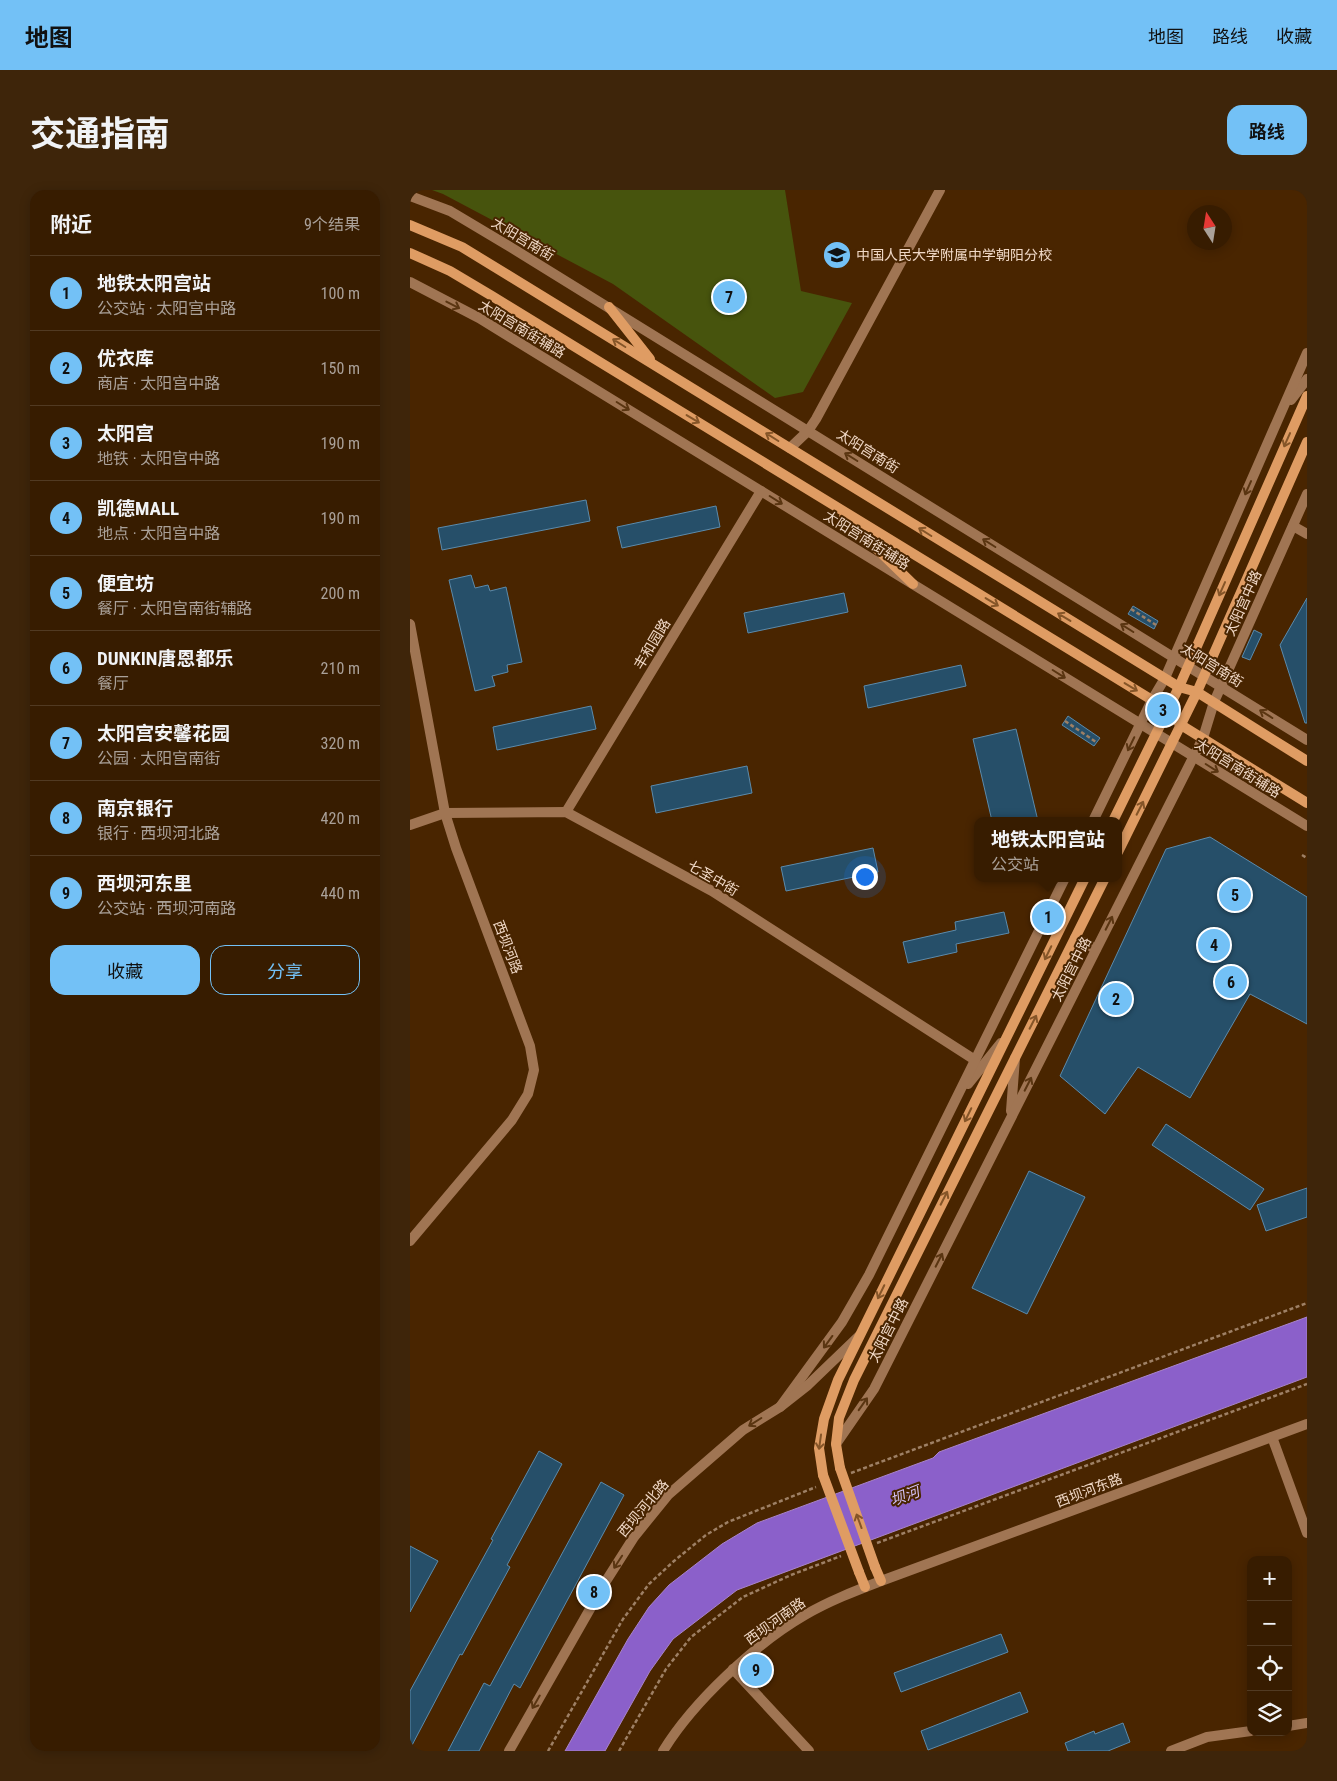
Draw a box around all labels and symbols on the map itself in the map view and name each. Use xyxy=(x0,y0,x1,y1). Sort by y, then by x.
north arrow xyxy=(1187,205,1232,250)
street label: 太阳宫南街 xyxy=(489,214,557,264)
school or university icon: 中国人民大学附属中学朝阳分校 xyxy=(822,240,852,270)
place label: 中国人民大学附属中学朝阳分校 xyxy=(856,247,1052,263)
pin: 7 xyxy=(713,278,745,316)
street label: 太阳宫南街辅路 xyxy=(476,297,568,361)
one-way arrow xyxy=(446,300,461,310)
one-way arrow xyxy=(612,337,626,347)
one-way arrow xyxy=(615,402,629,412)
one-way arrow xyxy=(686,415,700,425)
street label: 太阳宫南街 xyxy=(834,426,902,476)
one-way arrow xyxy=(766,432,780,442)
one-way arrow xyxy=(1282,432,1292,447)
one-way arrow xyxy=(845,452,859,462)
one-way arrow xyxy=(1243,480,1253,495)
one-way arrow xyxy=(769,496,783,506)
street label: 太阳宫南街辅路 xyxy=(821,507,913,573)
one-way arrow xyxy=(919,526,933,536)
one-way arrow xyxy=(983,537,997,547)
street label: 太阳宫中路 xyxy=(1221,568,1265,638)
one-way arrow xyxy=(1216,581,1226,596)
one-way arrow xyxy=(985,598,999,608)
one-way arrow xyxy=(1057,611,1071,621)
street label: 丰和园路 xyxy=(631,616,673,672)
one-way arrow xyxy=(1121,623,1135,633)
street label: 太阳宫南街 xyxy=(1178,640,1246,690)
one-way arrow xyxy=(1051,669,1065,679)
one-way arrow xyxy=(1123,683,1137,693)
pin: 3 xyxy=(1147,691,1179,729)
one-way arrow xyxy=(1259,709,1273,719)
street label: 太阳宫南街辅路 xyxy=(1192,735,1284,801)
one-way arrow xyxy=(1126,736,1135,751)
one-way arrow xyxy=(1205,763,1219,773)
one-way arrow xyxy=(1136,801,1145,816)
street label: 七圣中街 xyxy=(685,857,741,899)
your location xyxy=(852,864,878,890)
pin: 5 xyxy=(1219,876,1251,914)
pin: 1 xyxy=(1032,898,1064,936)
one-way arrow xyxy=(1104,916,1114,931)
street label: 西坝河路 xyxy=(490,918,526,976)
pin: 4 xyxy=(1198,926,1230,964)
street label: 太阳宫中路 xyxy=(1048,934,1094,1004)
one-way arrow xyxy=(1043,946,1053,961)
pin: 6 xyxy=(1215,963,1247,1001)
pin: 2 xyxy=(1100,980,1132,1018)
one-way arrow xyxy=(1029,1015,1038,1030)
one-way arrow xyxy=(1024,1077,1033,1092)
one-way arrow xyxy=(963,1107,973,1122)
one-way arrow xyxy=(939,1191,949,1206)
one-way arrow xyxy=(935,1253,944,1268)
one-way arrow xyxy=(876,1284,886,1299)
street label: 太阳宫中路 xyxy=(865,1295,911,1365)
one-way arrow xyxy=(822,1335,833,1348)
one-way arrow xyxy=(858,1397,868,1411)
one-way arrow xyxy=(749,1418,763,1428)
one-way arrow xyxy=(815,1434,825,1450)
street label: 西坝河东路 xyxy=(1053,1470,1125,1510)
street label: 西坝河北路 xyxy=(614,1476,672,1540)
water label: 坝河 xyxy=(888,1481,925,1510)
one-way arrow xyxy=(854,1514,863,1529)
one-way arrow xyxy=(613,1555,623,1569)
pin: 8 xyxy=(578,1573,610,1611)
street label: 西坝河南路 xyxy=(742,1594,808,1648)
pin: 9 xyxy=(740,1651,772,1689)
one-way arrow xyxy=(531,1695,541,1709)

